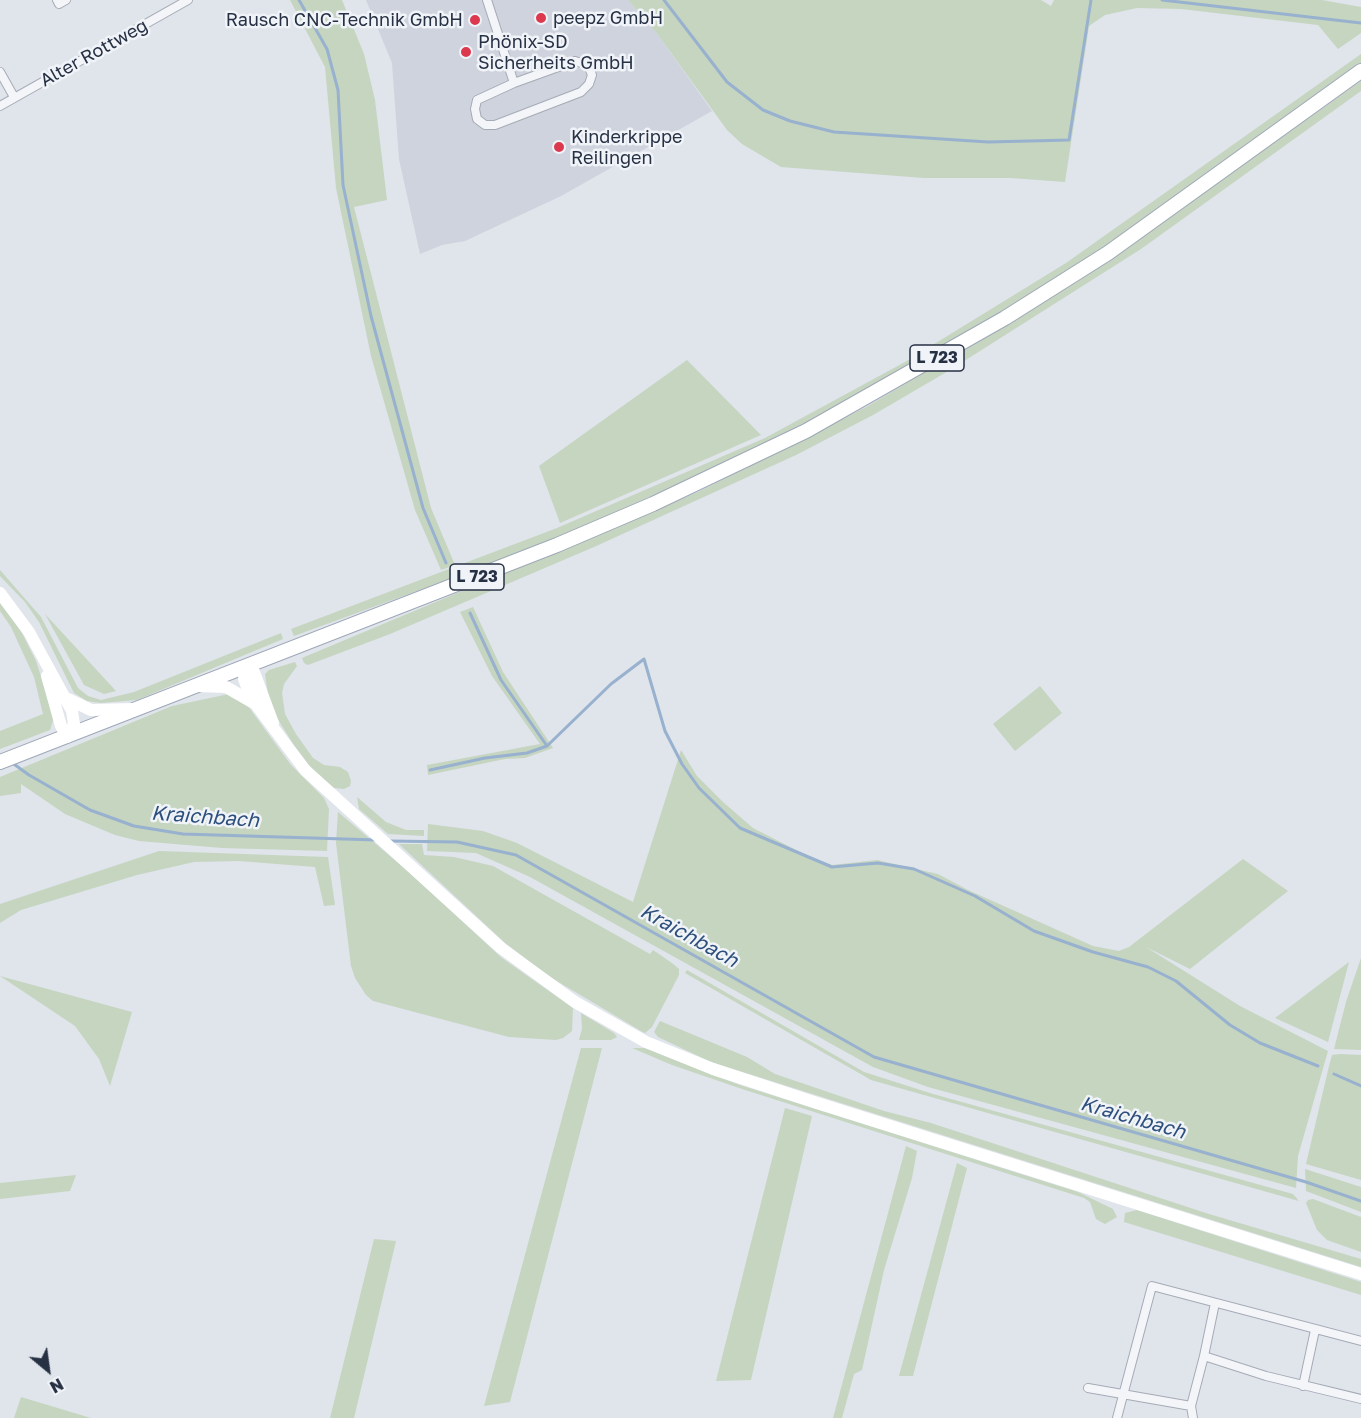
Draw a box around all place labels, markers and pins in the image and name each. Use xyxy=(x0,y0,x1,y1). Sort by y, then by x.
place label: peepz GmbH xyxy=(553,7,663,29)
place label: Rausch CNC-Technik GmbH xyxy=(226,9,463,31)
marker: peepz GmbH xyxy=(534,11,548,25)
marker: Rausch CNC-Technik GmbH xyxy=(468,13,482,27)
place label: Phönix-SD Sicherheits GmbH xyxy=(478,31,634,74)
marker: Phönix-SD Sicherheits GmbH xyxy=(459,45,473,59)
place label: Kinderkrippe Reilingen xyxy=(571,126,682,168)
marker: Kinderkrippe Reilingen xyxy=(552,140,566,154)

